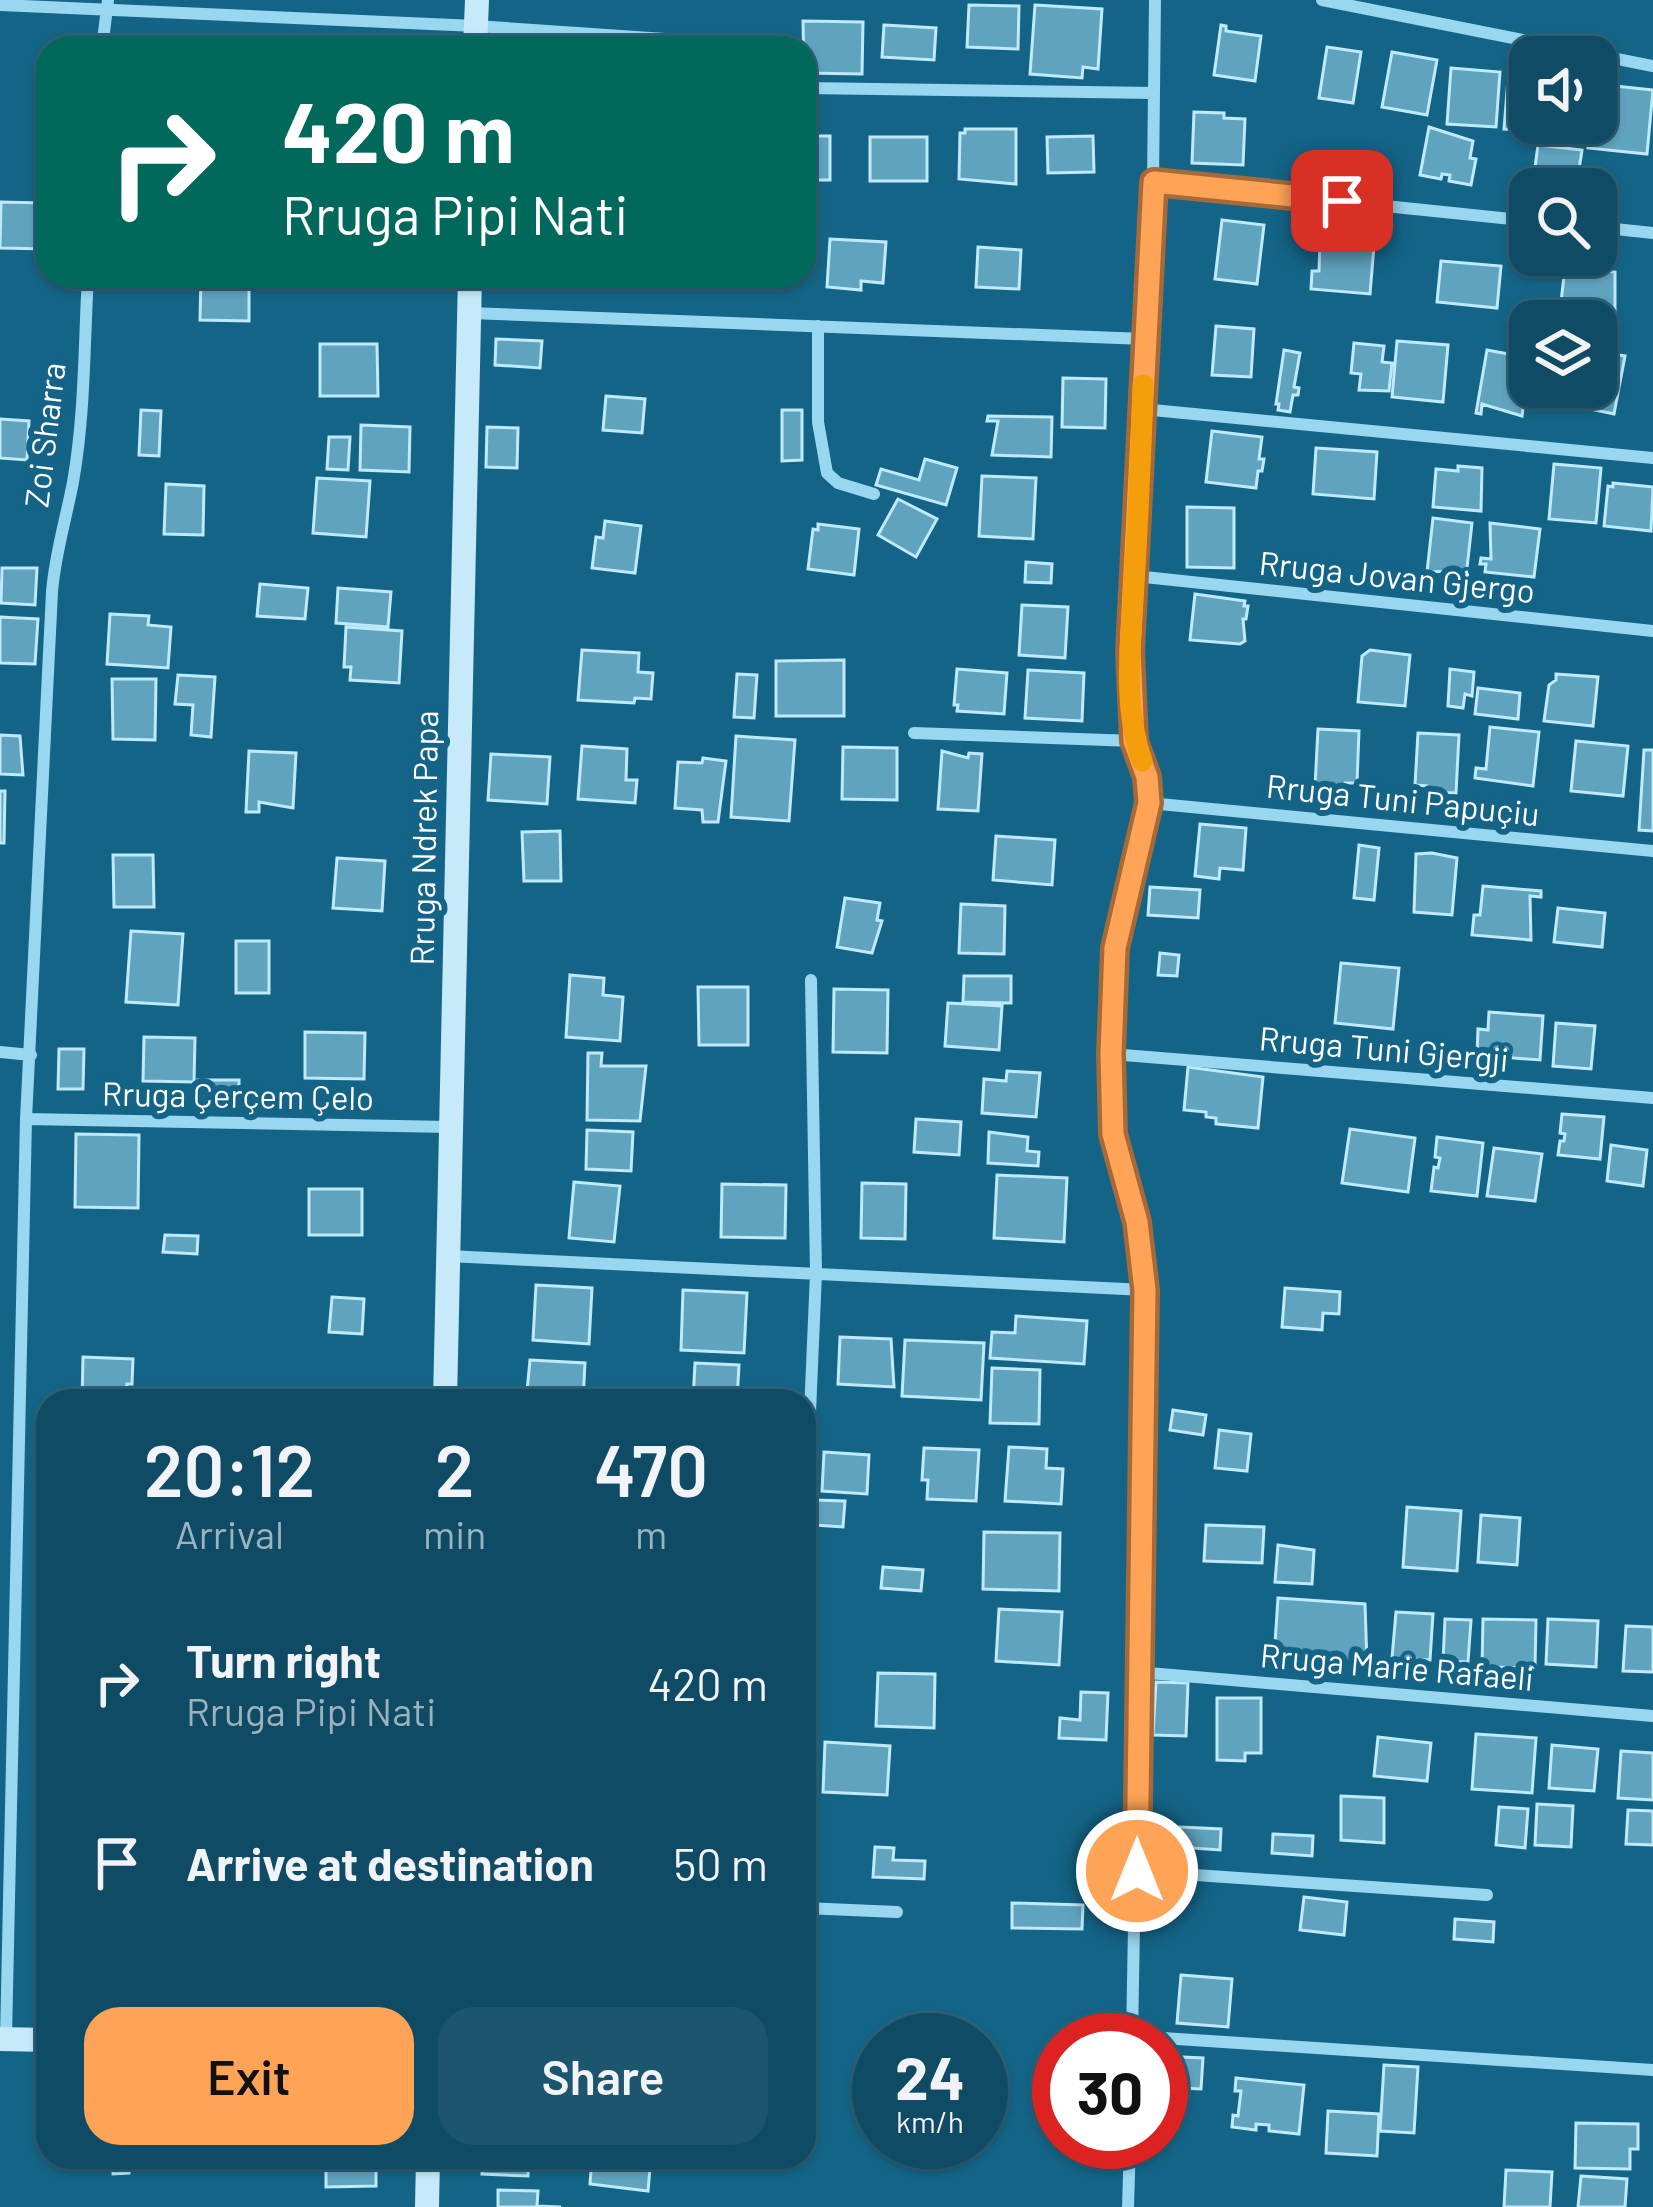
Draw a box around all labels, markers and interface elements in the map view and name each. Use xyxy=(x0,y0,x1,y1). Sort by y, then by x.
map controls xyxy=(1509,36,1617,408)
button: sound xyxy=(1509,36,1617,144)
text: 420 m xyxy=(282,79,515,180)
icon: right xyxy=(84,84,240,240)
pin xyxy=(1291,150,1393,252)
icon: arrive xyxy=(1309,168,1375,234)
button: search xyxy=(1509,168,1617,276)
text: Rruga Pipi Nati xyxy=(282,181,628,246)
button: layers xyxy=(1509,300,1617,408)
street label: Zoi Sharra xyxy=(15,360,73,510)
street label: Rruga Jovan Gjergo xyxy=(1257,542,1537,610)
street label: Rruga Ndrek Papa xyxy=(401,710,445,966)
street label: Rruga Tuni Papuçiu xyxy=(1265,765,1542,833)
street label: Rruga Tuni Gjergji xyxy=(1258,1017,1511,1079)
street label: Rruga Çerçem Çelo xyxy=(102,1073,374,1117)
text: 20:12 xyxy=(144,1425,315,1511)
text: 2 xyxy=(435,1425,474,1511)
text: 470 xyxy=(594,1425,708,1511)
text: Arrival xyxy=(175,1510,284,1557)
text: min xyxy=(423,1510,486,1557)
text: m xyxy=(635,1510,667,1557)
text: Turn right xyxy=(186,1633,381,1687)
street label: Rruga Marie Rafaeli xyxy=(1259,1634,1536,1698)
icon: right xyxy=(84,1650,150,1716)
text: 420 m xyxy=(647,1656,768,1710)
text: Rruga Pipi Nati xyxy=(186,1687,436,1734)
position arrow xyxy=(1074,1808,1200,1934)
icon: arrive xyxy=(84,1830,150,1896)
text: Arrive at destination xyxy=(186,1836,594,1890)
text: 50 m xyxy=(673,1836,768,1890)
button: Exit xyxy=(84,2007,414,2145)
button: Share xyxy=(438,2007,768,2145)
speed limit sign: 30 xyxy=(1032,2013,1188,2169)
text: 24 xyxy=(895,2040,965,2112)
text: km/h xyxy=(896,2103,964,2139)

